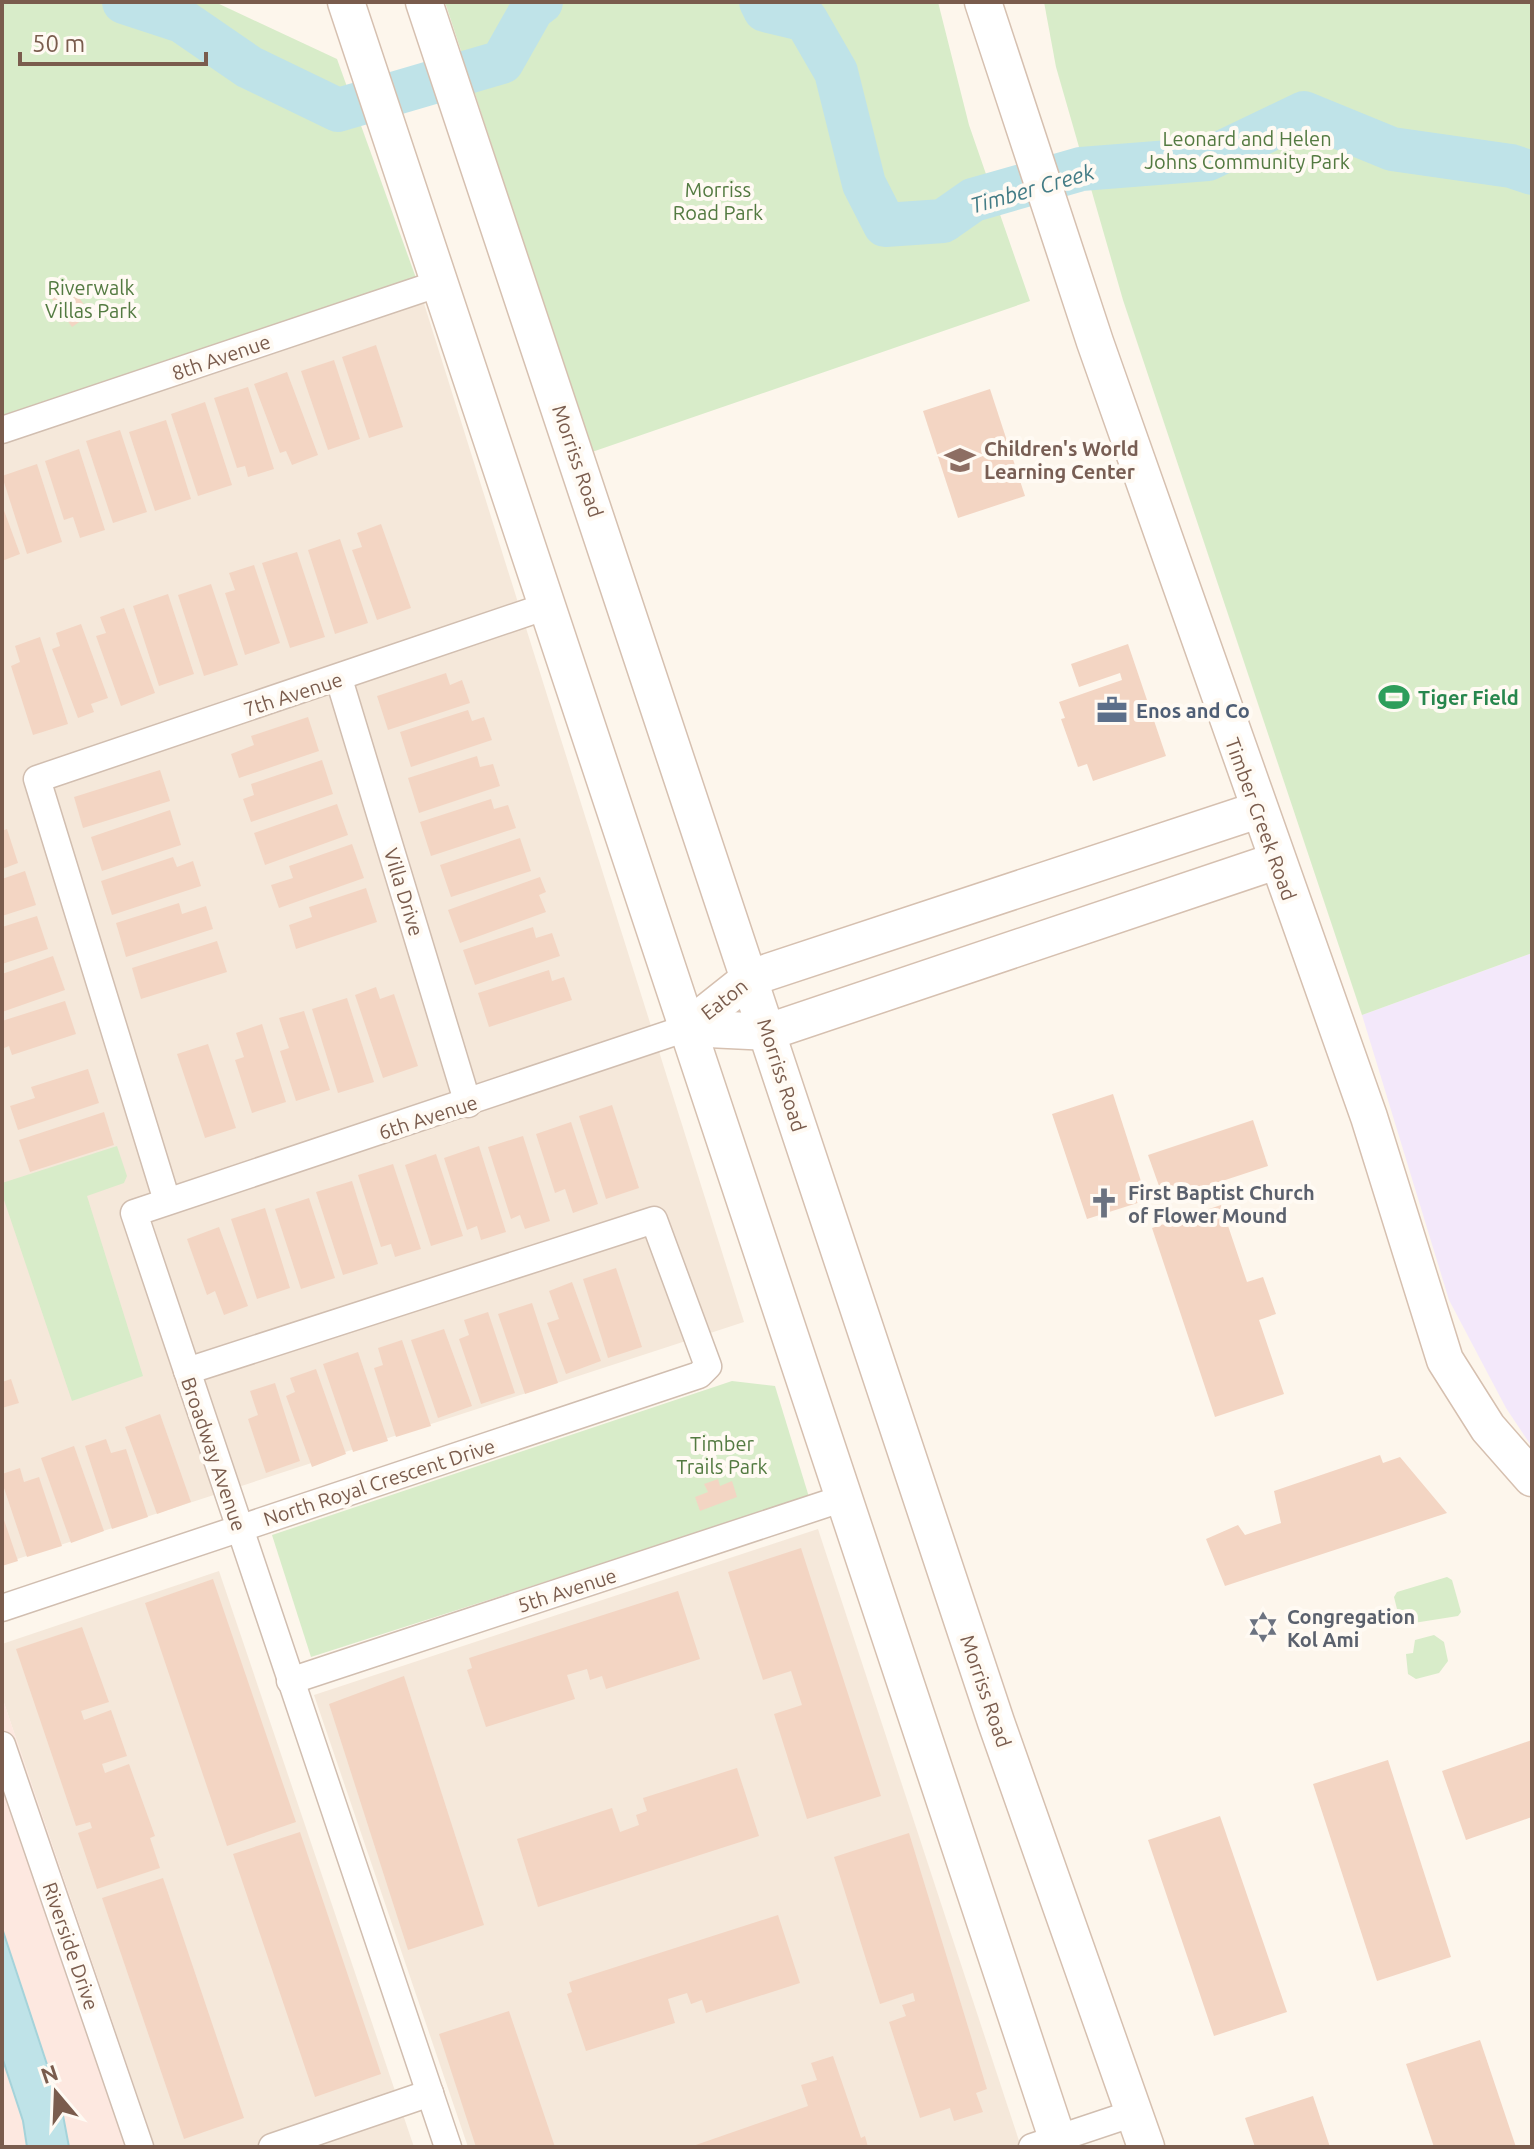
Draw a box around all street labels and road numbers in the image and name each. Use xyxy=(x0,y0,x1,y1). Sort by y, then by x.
street label: 8th Avenue xyxy=(169,329,273,385)
street label: Morriss Road xyxy=(548,402,608,520)
street label: 7th Avenue xyxy=(241,667,345,721)
street label: Timber Creek Road xyxy=(1221,735,1301,903)
street label: Villa Drive xyxy=(380,845,428,939)
street label: Eaton xyxy=(696,974,752,1024)
street label: Morriss Road xyxy=(753,1016,811,1134)
street label: 6th Avenue xyxy=(376,1090,480,1144)
street label: Broadway Avenue xyxy=(177,1374,251,1534)
street label: North Royal Crescent Drive xyxy=(260,1434,498,1530)
street label: 5th Avenue xyxy=(515,1563,619,1617)
street label: Morriss Road xyxy=(956,1632,1016,1750)
street label: Riverside Drive xyxy=(38,1879,104,2013)

